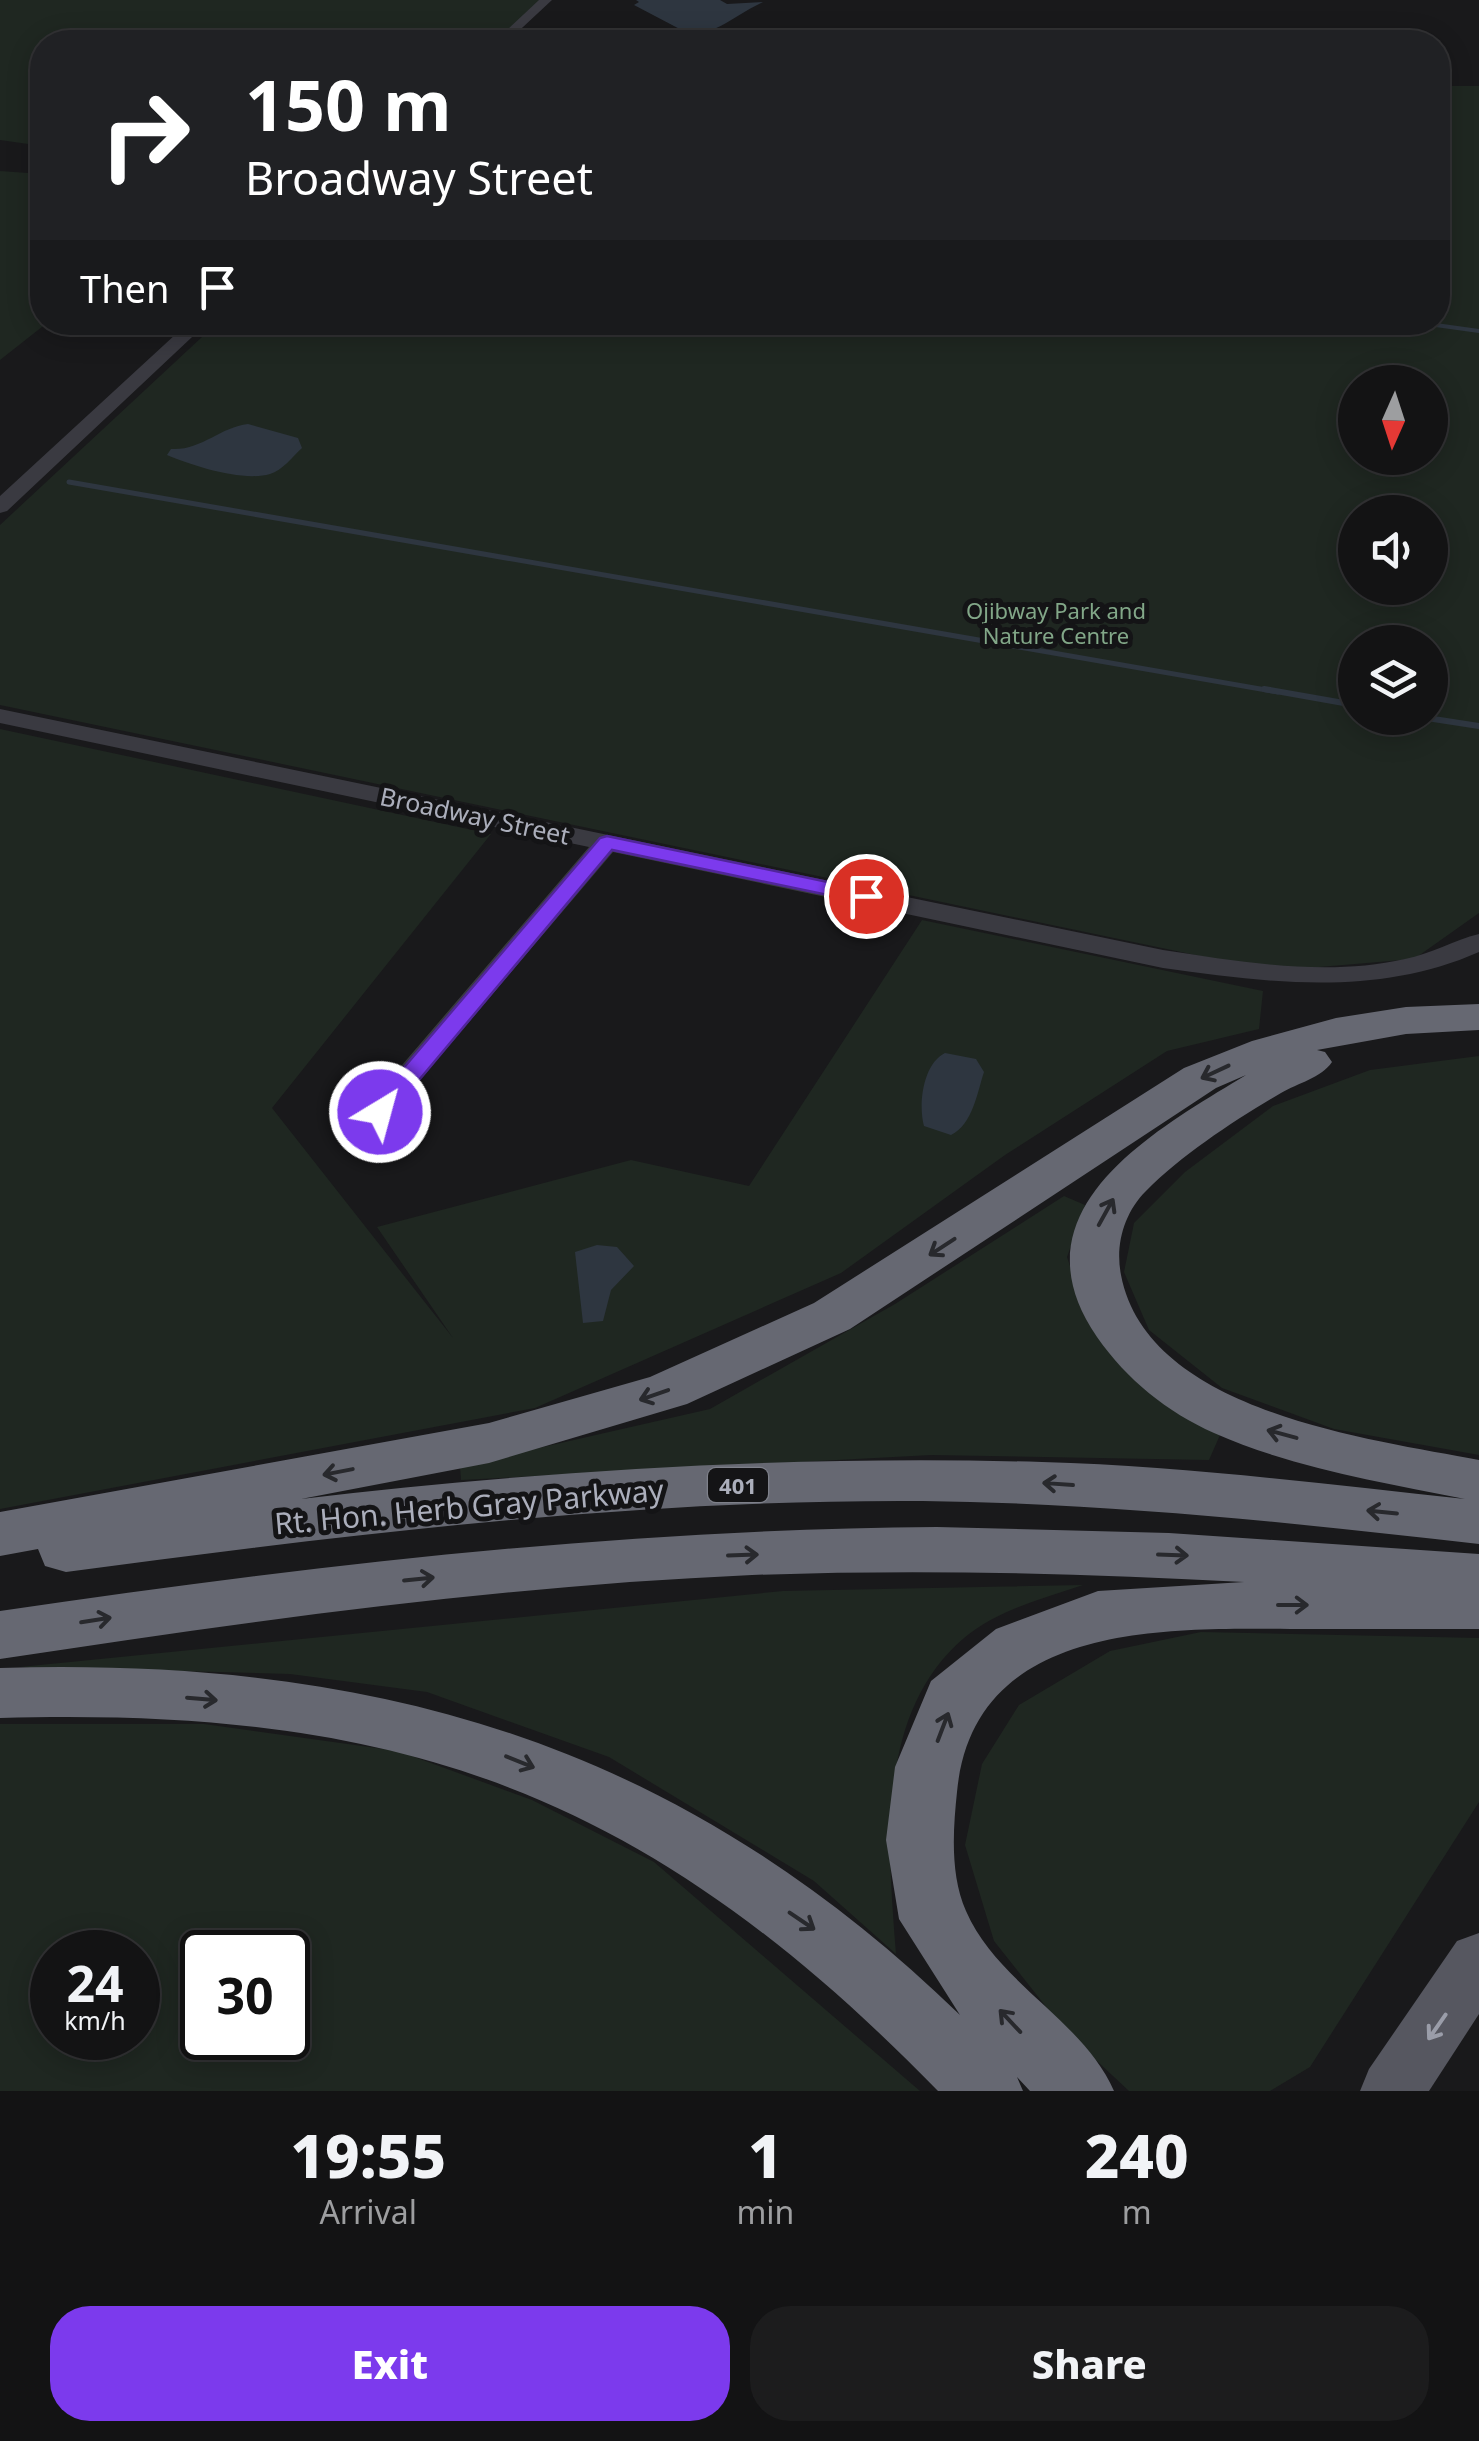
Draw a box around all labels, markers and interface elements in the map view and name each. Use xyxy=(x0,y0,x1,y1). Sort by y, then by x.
text: 150 m xyxy=(245,56,452,152)
icon: right xyxy=(80,70,210,200)
text: Broadway Street xyxy=(245,147,593,208)
icon: arrive xyxy=(190,260,245,315)
text: Then xyxy=(80,262,170,314)
north arrow xyxy=(1338,365,1448,475)
map controls xyxy=(1338,365,1448,735)
button: sound xyxy=(1338,495,1448,605)
park label: Ojibway Park and Nature Centre xyxy=(966,595,1146,650)
button: layers xyxy=(1338,625,1448,735)
street label: Broadway Street xyxy=(377,778,573,852)
pin xyxy=(824,854,909,939)
icon: arrive xyxy=(839,869,894,924)
position arrow xyxy=(328,1060,432,1164)
one-way arrow xyxy=(1201,1063,1231,1082)
one-way arrow xyxy=(1097,1198,1117,1227)
one-way arrow xyxy=(928,1237,956,1258)
one-way arrow xyxy=(638,1388,670,1406)
one-way arrow xyxy=(1267,1424,1298,1443)
one-way arrow xyxy=(323,1463,355,1482)
street label: Rt. Hon. Herb Gray Parkway xyxy=(273,1468,666,1543)
road number: 401 xyxy=(708,1468,768,1502)
one-way arrow xyxy=(1043,1474,1075,1493)
one-way arrow xyxy=(1366,1502,1399,1521)
one-way arrow xyxy=(726,1545,758,1564)
one-way arrow xyxy=(1156,1545,1188,1564)
one-way arrow xyxy=(402,1569,434,1588)
one-way arrow xyxy=(1276,1596,1308,1614)
one-way arrow xyxy=(80,1610,112,1629)
one-way arrow xyxy=(186,1689,218,1708)
one-way arrow xyxy=(935,1712,953,1743)
one-way arrow xyxy=(504,1755,534,1773)
one-way arrow xyxy=(788,1910,816,1931)
speed limit sign: 30 xyxy=(180,1930,310,2060)
text: 24 xyxy=(66,1949,124,2017)
text: km/h xyxy=(64,2003,126,2037)
one-way arrow xyxy=(999,2009,1022,2034)
one-way arrow xyxy=(1427,2012,1448,2040)
text: 19:55 xyxy=(290,2114,446,2196)
text: 1 xyxy=(748,2114,783,2196)
text: 240 xyxy=(1085,2114,1189,2196)
text: Arrival xyxy=(319,2190,417,2233)
text: min xyxy=(736,2190,794,2233)
text: m xyxy=(1122,2190,1152,2233)
button: Exit xyxy=(50,2306,730,2421)
button: Share xyxy=(750,2306,1429,2421)

